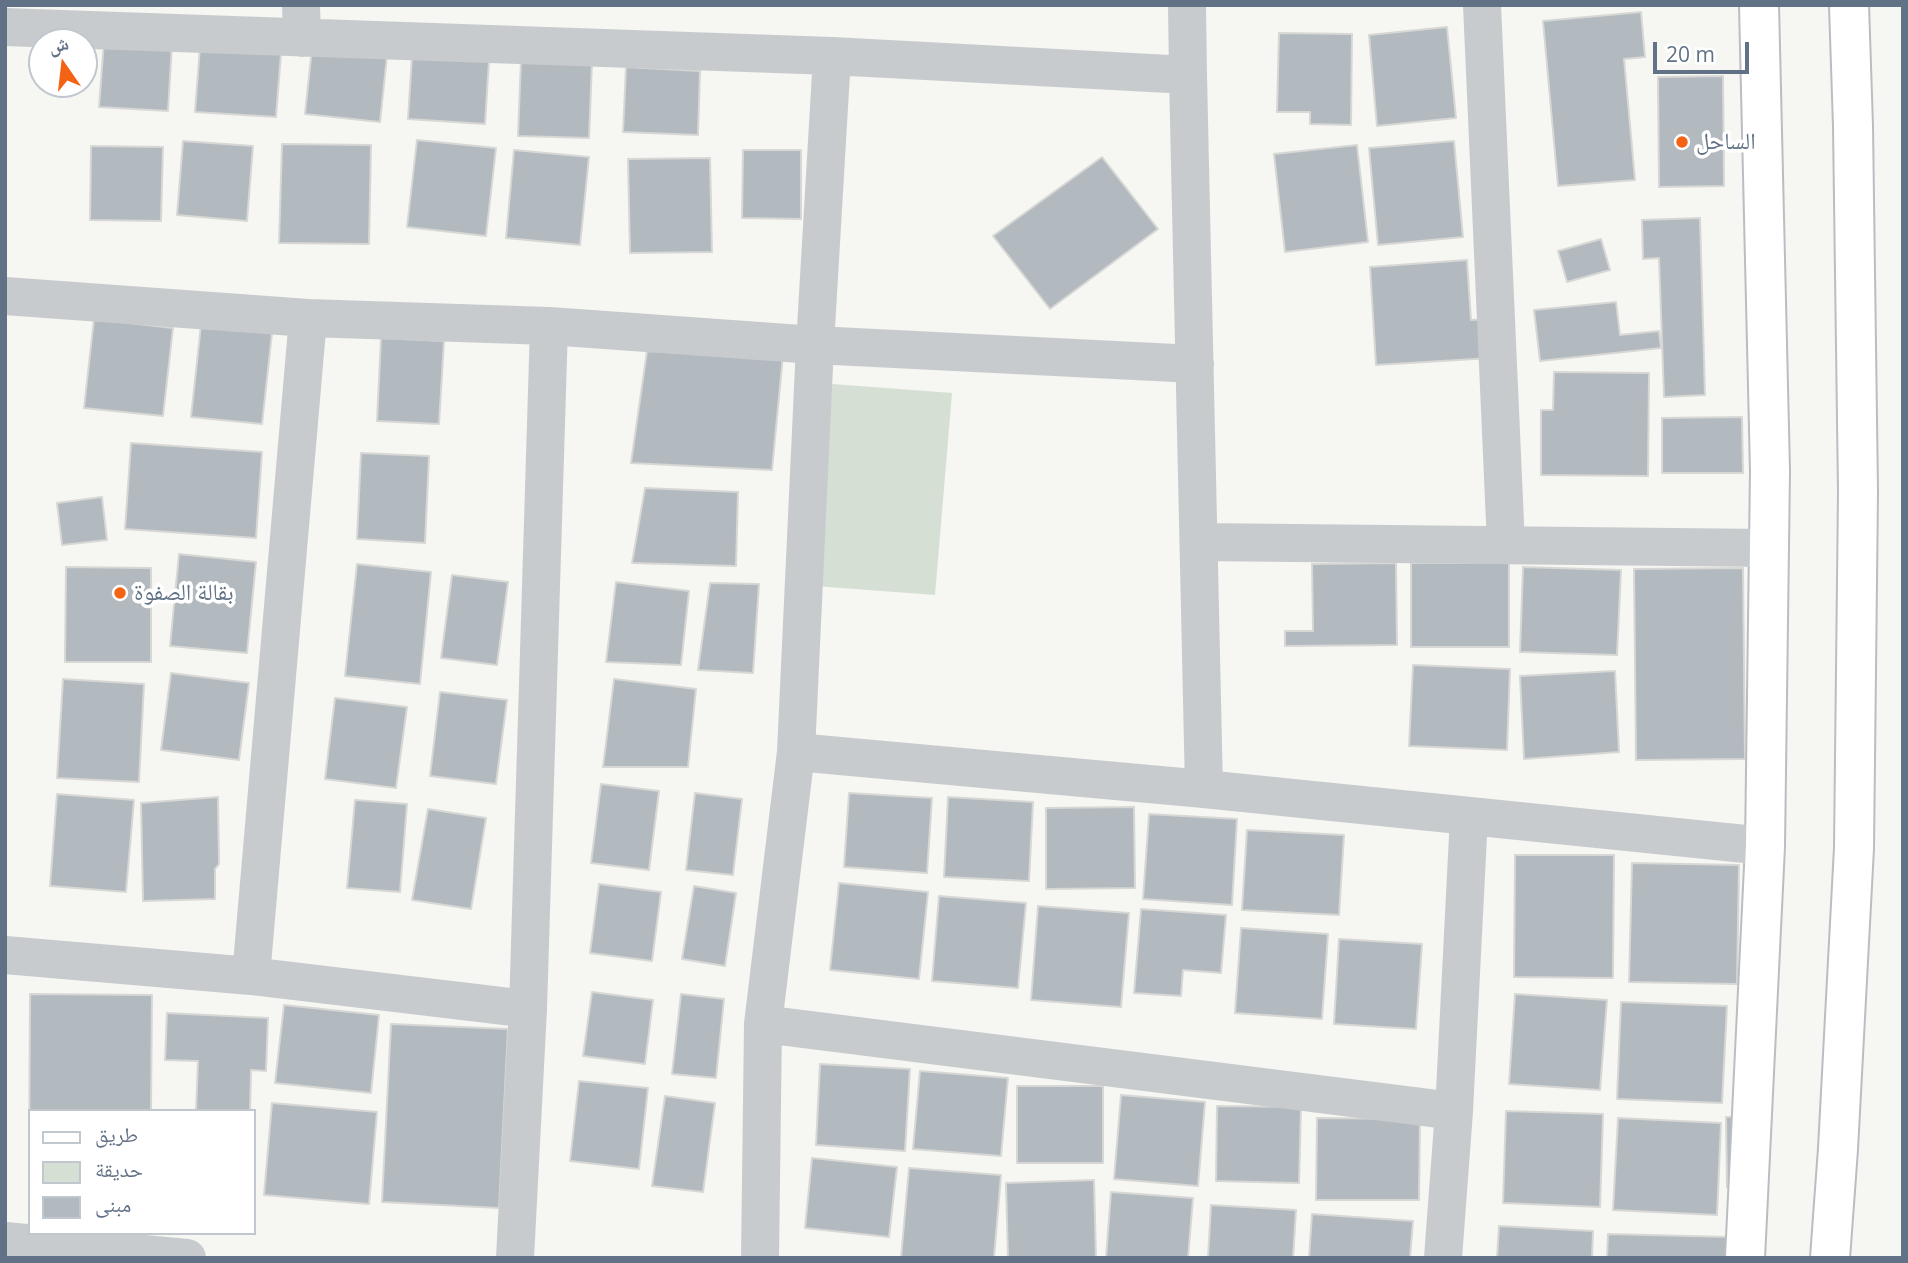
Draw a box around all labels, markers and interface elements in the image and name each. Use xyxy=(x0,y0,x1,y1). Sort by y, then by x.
north arrow xyxy=(28,28,98,98)
scale bar xyxy=(1656,28,1752,72)
text: ش xyxy=(45,30,71,60)
text: 20 m xyxy=(1666,40,1715,68)
place label: الساحل xyxy=(1696,128,1756,156)
marker: الساحل xyxy=(1674,134,1690,150)
place label: بقالة الصفوة xyxy=(134,579,234,607)
marker: بقالة الصفوة xyxy=(112,585,128,601)
legend xyxy=(28,1109,256,1235)
text: طريق xyxy=(95,1120,138,1148)
text: حديقة xyxy=(95,1155,143,1183)
text: مبنى xyxy=(95,1190,131,1218)

